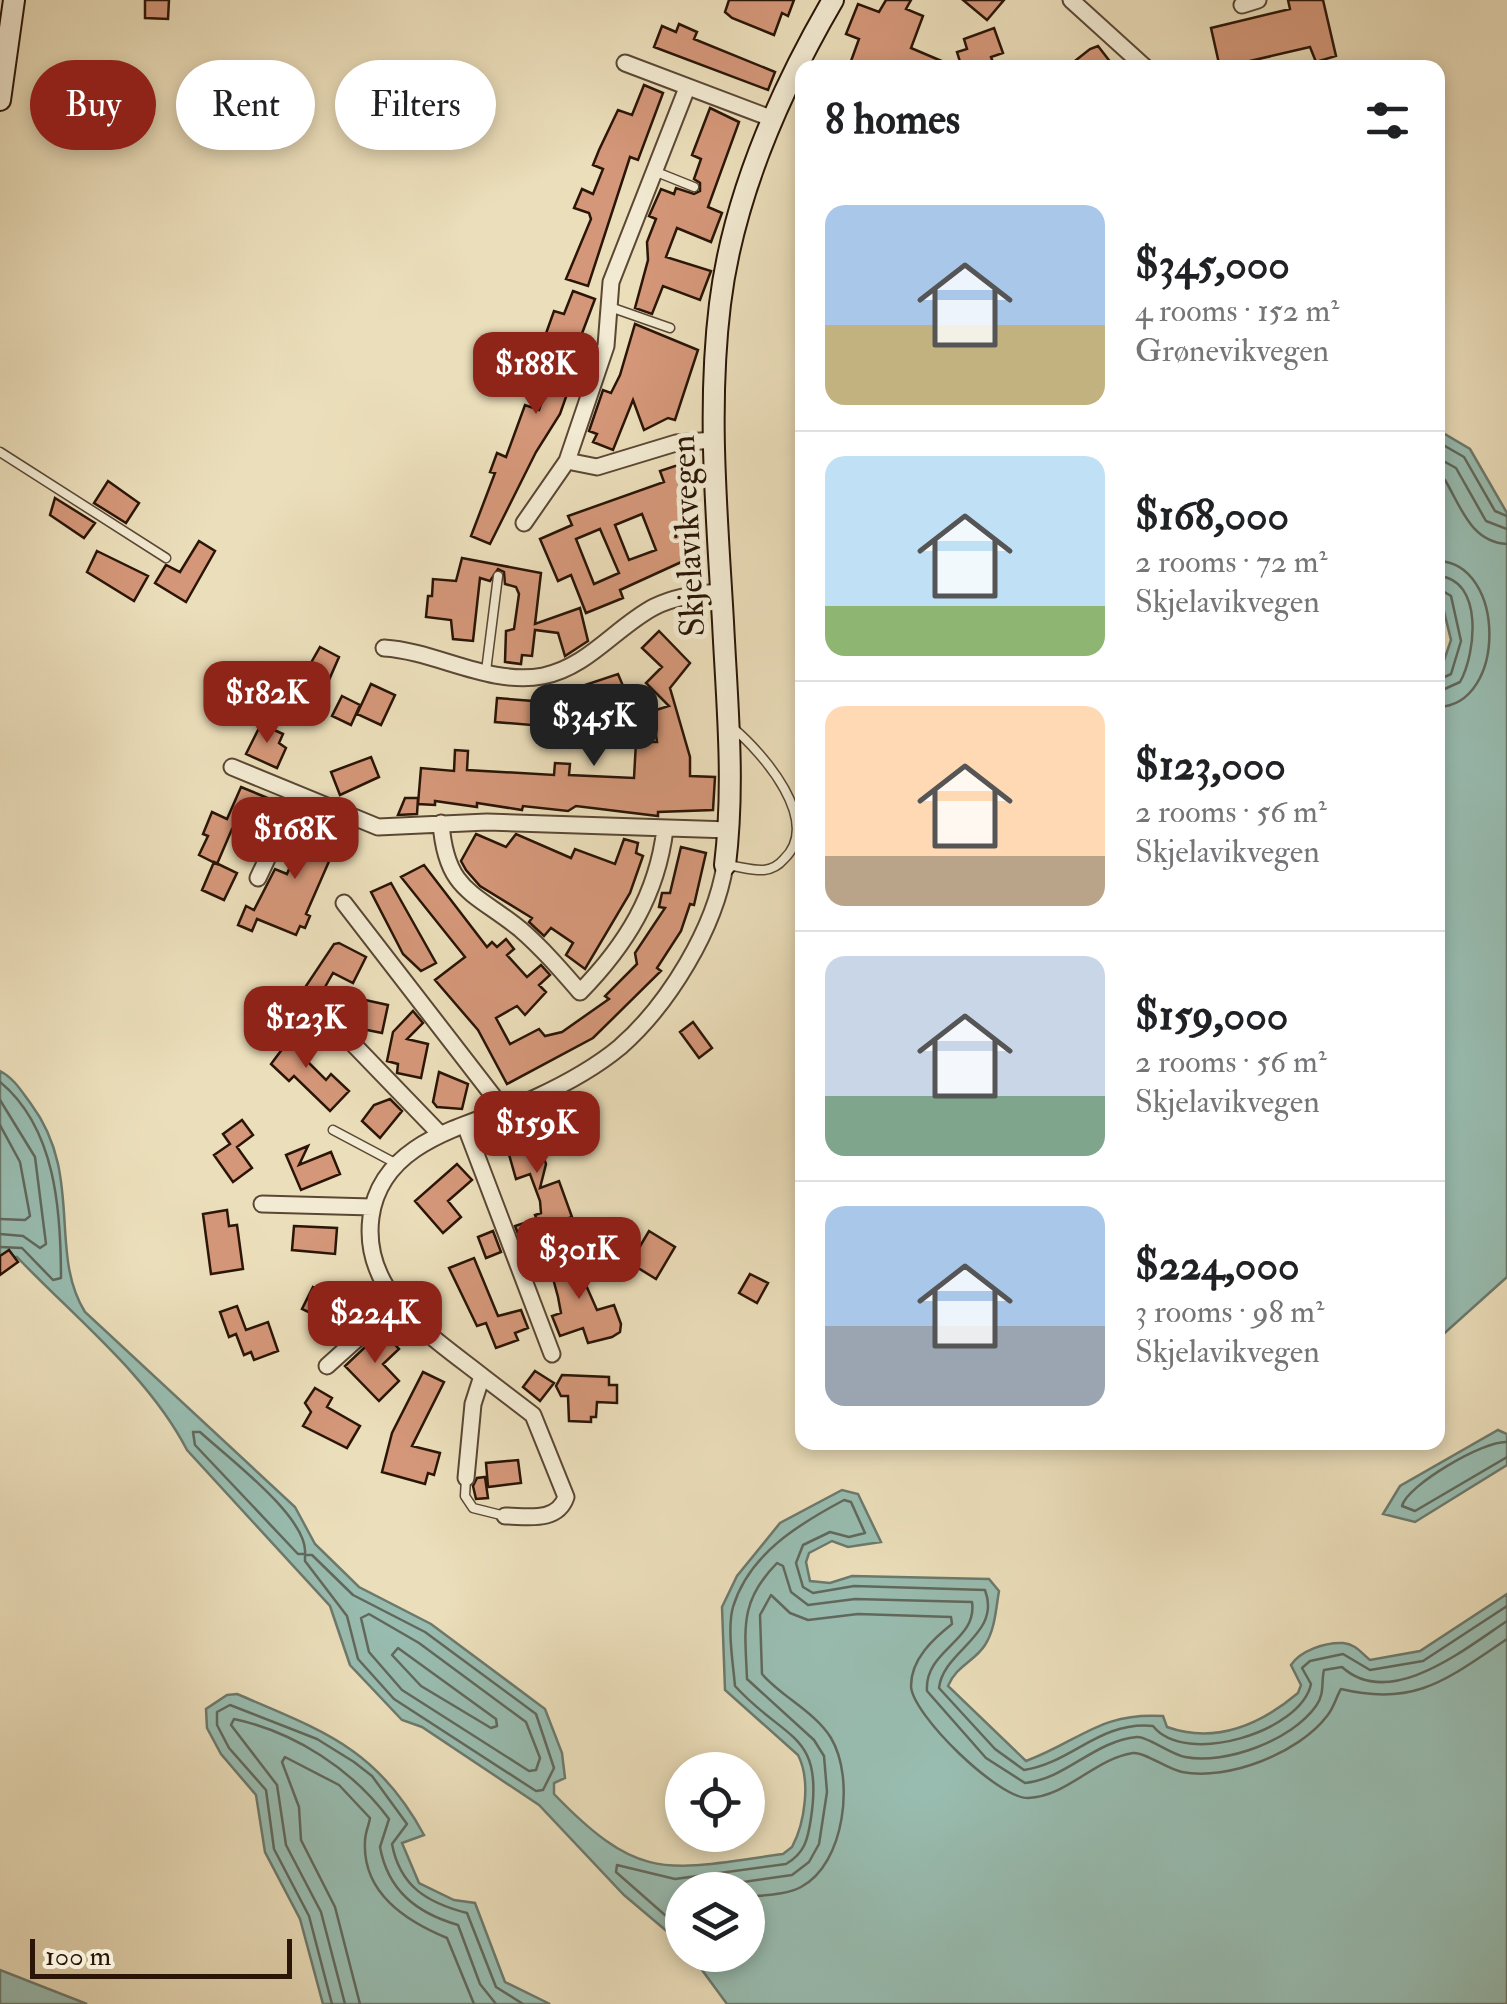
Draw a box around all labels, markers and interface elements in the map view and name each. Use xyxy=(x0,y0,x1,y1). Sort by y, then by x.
chip: Buy xyxy=(30,60,156,150)
chip: Rent xyxy=(176,60,315,150)
chip: Filters xyxy=(335,60,496,150)
icon: filters xyxy=(1360,93,1415,148)
text: 8 homes xyxy=(825,94,960,146)
text: $345,000 xyxy=(1135,239,1290,291)
icon: home xyxy=(905,245,1025,365)
text: 4 rooms · 152 m² xyxy=(1135,291,1339,331)
text: Grønevikvegen xyxy=(1135,331,1329,371)
pin: $188K xyxy=(466,332,606,417)
text: $188K xyxy=(495,344,577,384)
street label: Skjelavikvegen xyxy=(661,434,715,638)
text: $168,000 xyxy=(1135,490,1289,542)
icon: home xyxy=(905,496,1025,616)
text: 2 rooms · 72 m² xyxy=(1135,542,1328,582)
text: Skjelavikvegen xyxy=(1135,582,1320,622)
pin: $182K xyxy=(197,661,337,746)
text: $182K xyxy=(225,673,309,713)
pin: $345K xyxy=(524,684,664,769)
text: $345K xyxy=(552,696,636,736)
text: $123,000 xyxy=(1135,740,1286,792)
icon: home xyxy=(905,746,1025,866)
text: 2 rooms · 56 m² xyxy=(1135,792,1327,832)
pin: $168K xyxy=(225,797,365,882)
text: $168K xyxy=(254,809,336,849)
text: Skjelavikvegen xyxy=(1135,832,1320,872)
pin: $123K xyxy=(236,986,376,1071)
text: $159,000 xyxy=(1135,990,1288,1042)
icon: home xyxy=(905,996,1025,1116)
text: $123K xyxy=(266,998,346,1038)
text: 2 rooms · 56 m² xyxy=(1135,1042,1327,1082)
text: Skjelavikvegen xyxy=(1135,1082,1320,1122)
pin: $159K xyxy=(467,1091,607,1176)
text: $159K xyxy=(496,1103,578,1143)
pin: $301K xyxy=(509,1217,649,1302)
text: $301K xyxy=(539,1229,619,1269)
text: $224,000 xyxy=(1135,1240,1299,1292)
icon: home xyxy=(905,1246,1025,1366)
pin: $224K xyxy=(305,1281,445,1366)
text: 3 rooms · 98 m² xyxy=(1135,1292,1324,1332)
text: $224K xyxy=(330,1293,420,1333)
text: Skjelavikvegen xyxy=(1135,1332,1320,1372)
map controls xyxy=(665,1752,765,1972)
button: locate xyxy=(665,1752,765,1852)
button: layers xyxy=(665,1872,765,1972)
scale bar xyxy=(30,1934,292,1978)
text: 100 m xyxy=(45,1939,111,1974)

